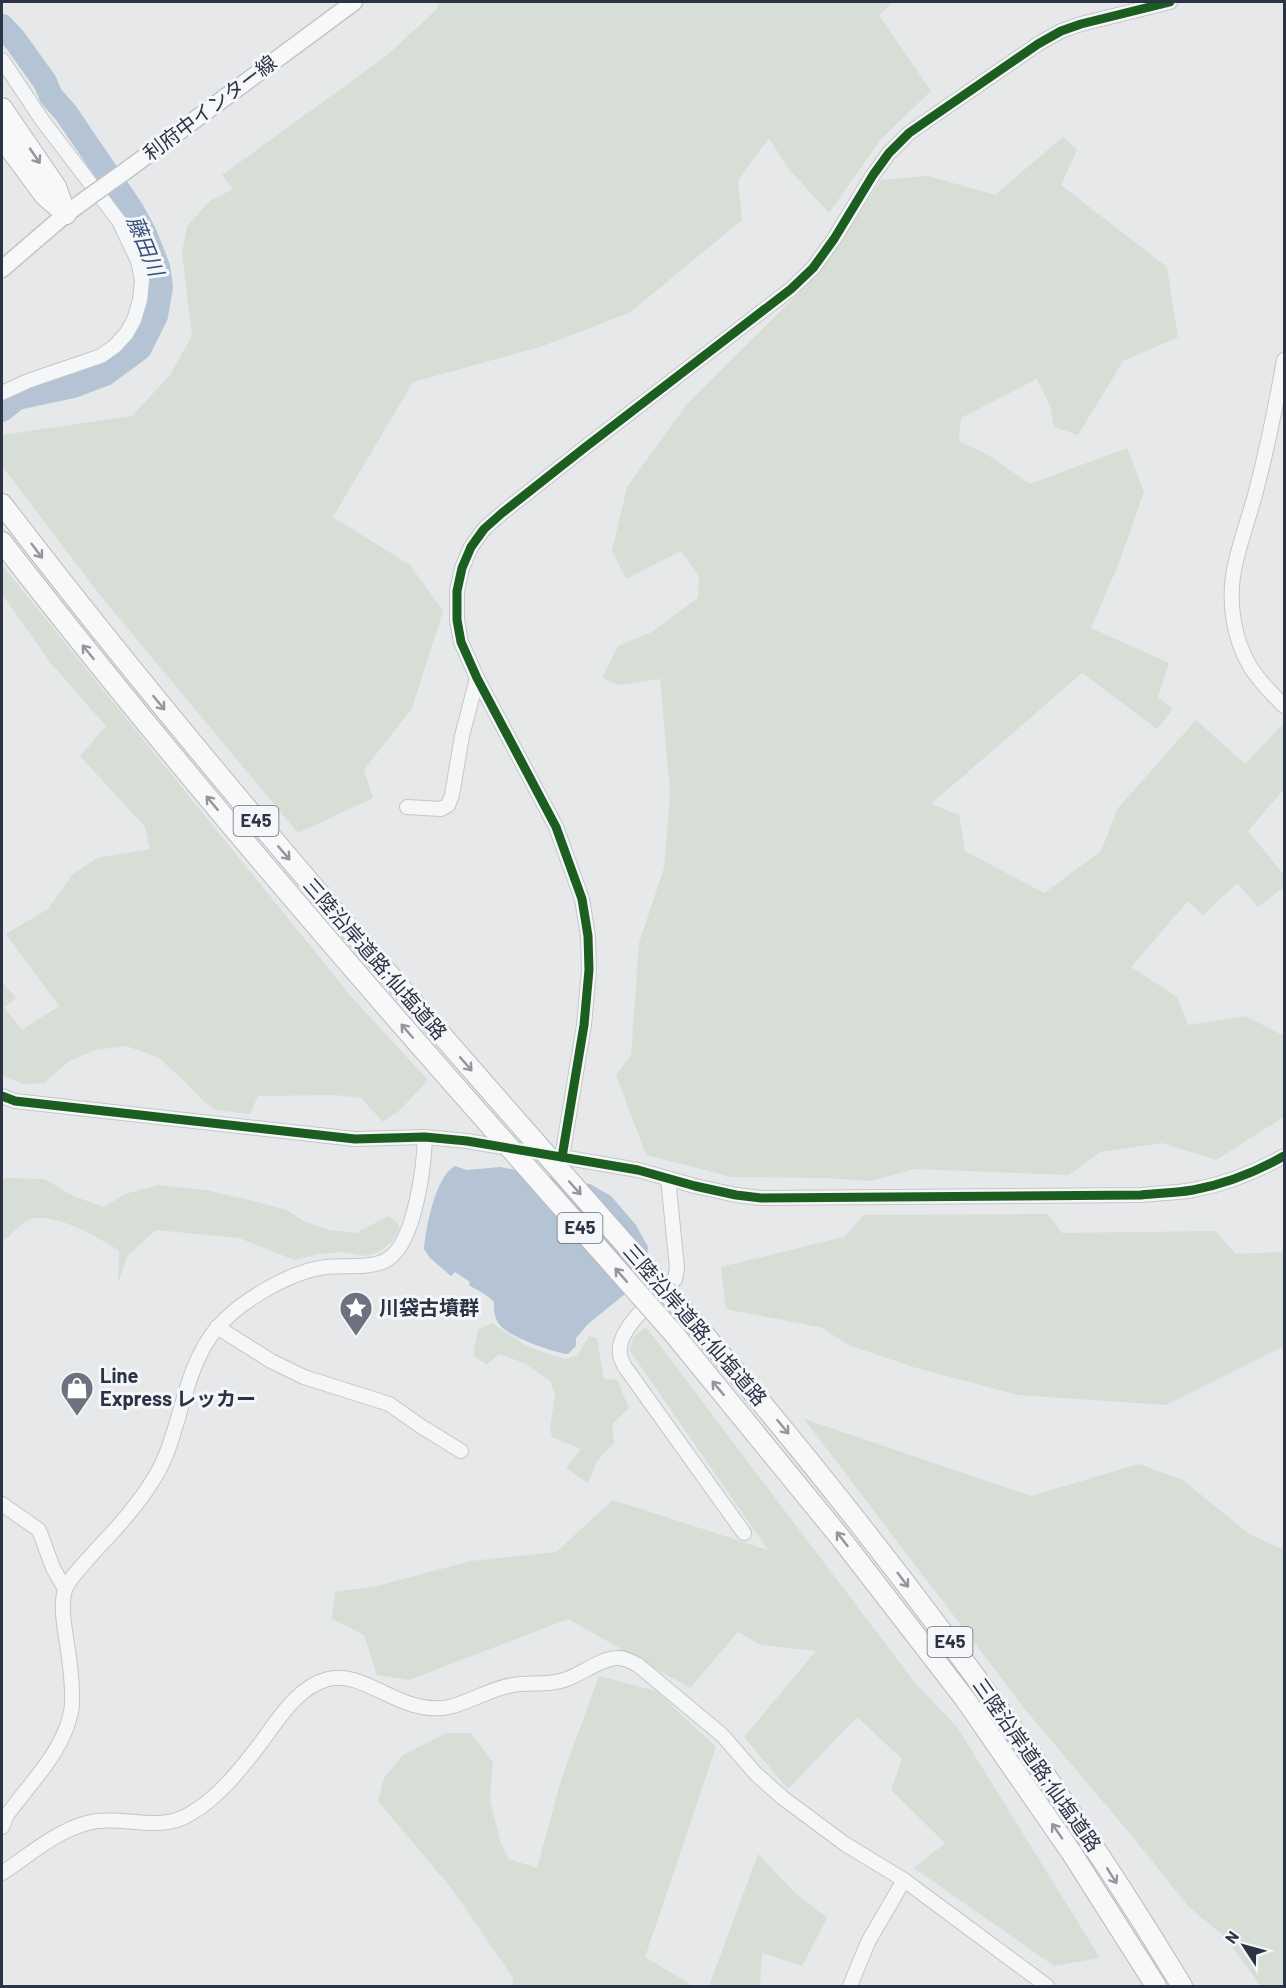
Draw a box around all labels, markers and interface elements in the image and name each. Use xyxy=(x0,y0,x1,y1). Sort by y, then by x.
street label: 利府中インター線 xyxy=(138,49,281,165)
one-way arrow xyxy=(29,147,41,163)
water label: 藤田川 xyxy=(123,212,171,281)
one-way arrow xyxy=(30,543,43,559)
one-way arrow xyxy=(81,645,95,660)
one-way arrow xyxy=(152,695,166,710)
one-way arrow xyxy=(205,795,218,811)
road number: E45 xyxy=(234,806,278,836)
one-way arrow xyxy=(277,845,290,861)
street label: 三陸沿岸道路;仙塩道路 xyxy=(299,873,452,1044)
one-way arrow xyxy=(400,1024,414,1039)
one-way arrow xyxy=(459,1056,473,1071)
one-way arrow xyxy=(568,1180,582,1195)
road number: E45 xyxy=(558,1213,602,1243)
street label: 三陸沿岸道路;仙塩道路 xyxy=(619,1239,772,1410)
one-way arrow xyxy=(614,1267,628,1282)
place icon: 川袋古墳群 xyxy=(338,1290,374,1337)
place label: 川袋古墳群 xyxy=(379,1295,479,1319)
place label: Line Express レッカー xyxy=(100,1363,256,1410)
shop icon: Line Express レッカー xyxy=(59,1370,95,1417)
one-way arrow xyxy=(711,1381,725,1396)
one-way arrow xyxy=(776,1418,789,1434)
one-way arrow xyxy=(835,1531,848,1547)
one-way arrow xyxy=(897,1571,910,1587)
road number: E45 xyxy=(928,1627,972,1657)
street label: 三陸沿岸道路;仙塩道路 xyxy=(969,1673,1107,1856)
one-way arrow xyxy=(1051,1823,1063,1840)
one-way arrow xyxy=(1107,1867,1119,1884)
north arrow xyxy=(1214,1916,1274,1976)
text: N xyxy=(1221,1927,1242,1947)

